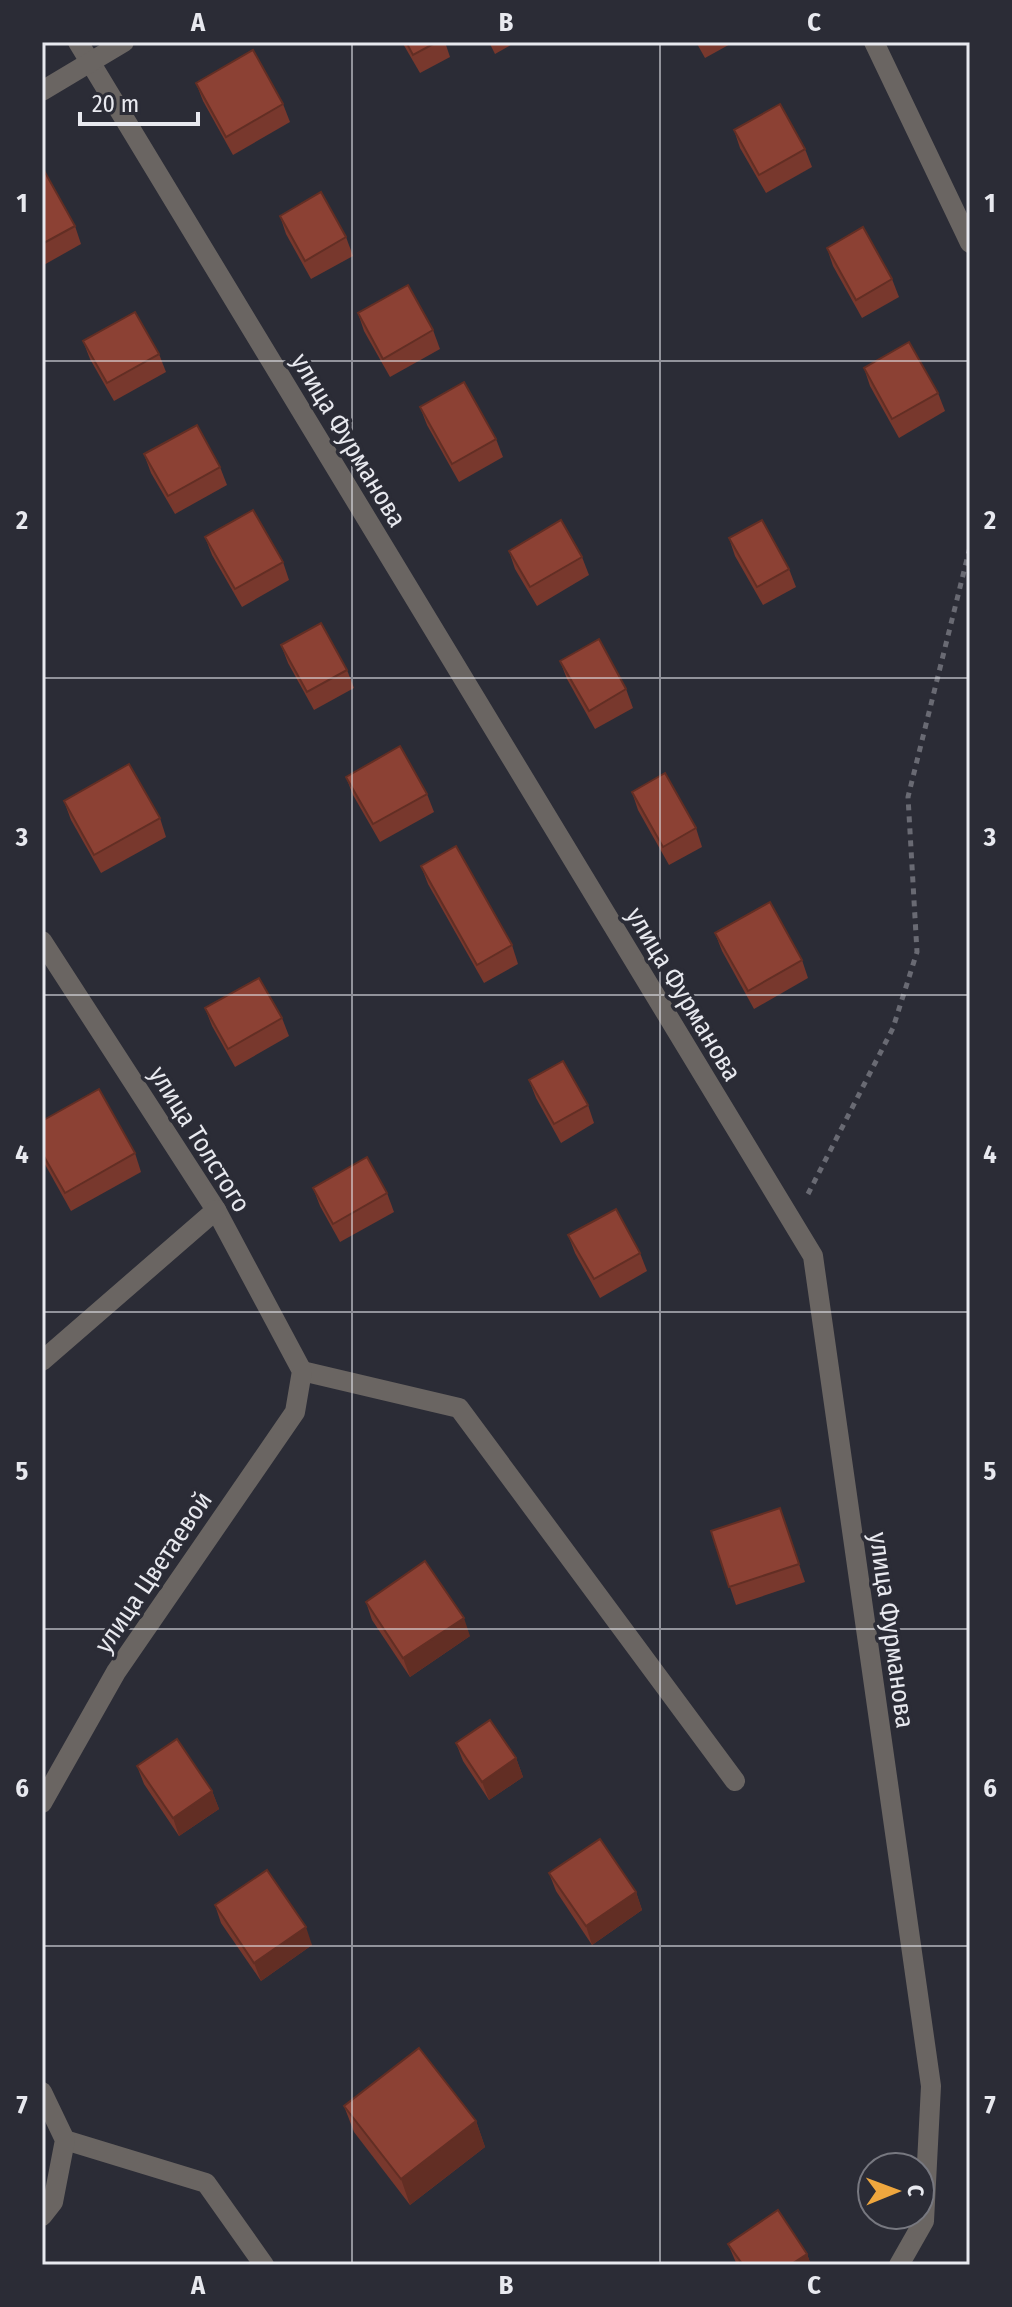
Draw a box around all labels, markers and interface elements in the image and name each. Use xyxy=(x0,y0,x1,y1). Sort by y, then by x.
text: A xyxy=(190,7,206,38)
text: B xyxy=(499,7,514,38)
text: C xyxy=(807,7,821,38)
scale bar xyxy=(80,76,198,126)
text: 20 m xyxy=(92,90,139,118)
text: 1 xyxy=(17,188,28,219)
text: 1 xyxy=(985,188,996,219)
street label: улица Фурманова xyxy=(284,348,413,533)
text: 2 xyxy=(15,505,28,536)
text: 2 xyxy=(983,505,996,536)
text: 3 xyxy=(15,822,28,853)
text: 3 xyxy=(983,822,996,853)
street label: улица Фурманова xyxy=(619,902,748,1087)
street label: улица Толстого xyxy=(142,1060,257,1218)
text: 4 xyxy=(15,1139,29,1170)
text: 4 xyxy=(983,1139,997,1170)
text: 5 xyxy=(16,1456,29,1487)
text: 5 xyxy=(984,1456,997,1487)
street label: улица Цветаевой xyxy=(88,1486,219,1659)
street label: улица Фурманова xyxy=(862,1530,921,1730)
text: 6 xyxy=(15,1773,29,1804)
text: 6 xyxy=(983,1773,997,1804)
text: 7 xyxy=(16,2090,28,2121)
text: 7 xyxy=(984,2090,996,2121)
north arrow xyxy=(856,2151,936,2231)
text: С xyxy=(902,2185,929,2197)
text: A xyxy=(190,2270,206,2301)
text: B xyxy=(499,2270,514,2301)
text: C xyxy=(807,2270,821,2301)

